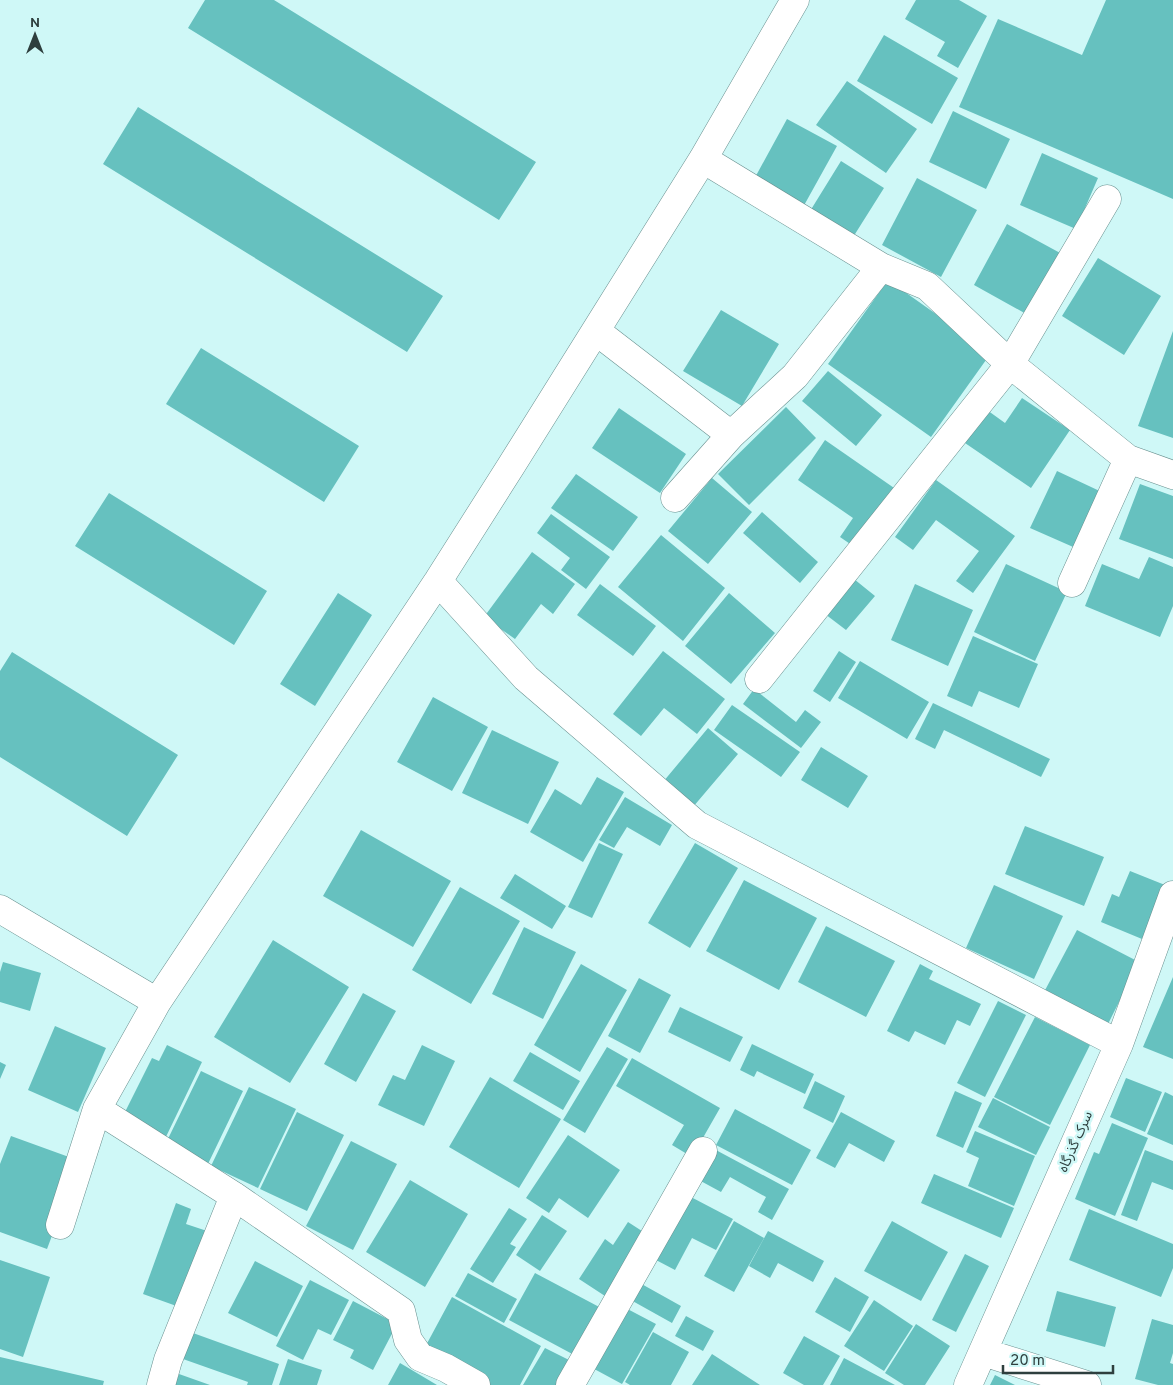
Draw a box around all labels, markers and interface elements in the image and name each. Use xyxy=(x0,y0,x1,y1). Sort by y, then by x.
north arrow xyxy=(10,10,60,60)
text: N xyxy=(30,15,40,32)
street label: سرک گذرگاه xyxy=(1055,1109,1097,1175)
scale bar xyxy=(1003,1342,1113,1374)
text: 20 m xyxy=(1010,1352,1045,1371)

